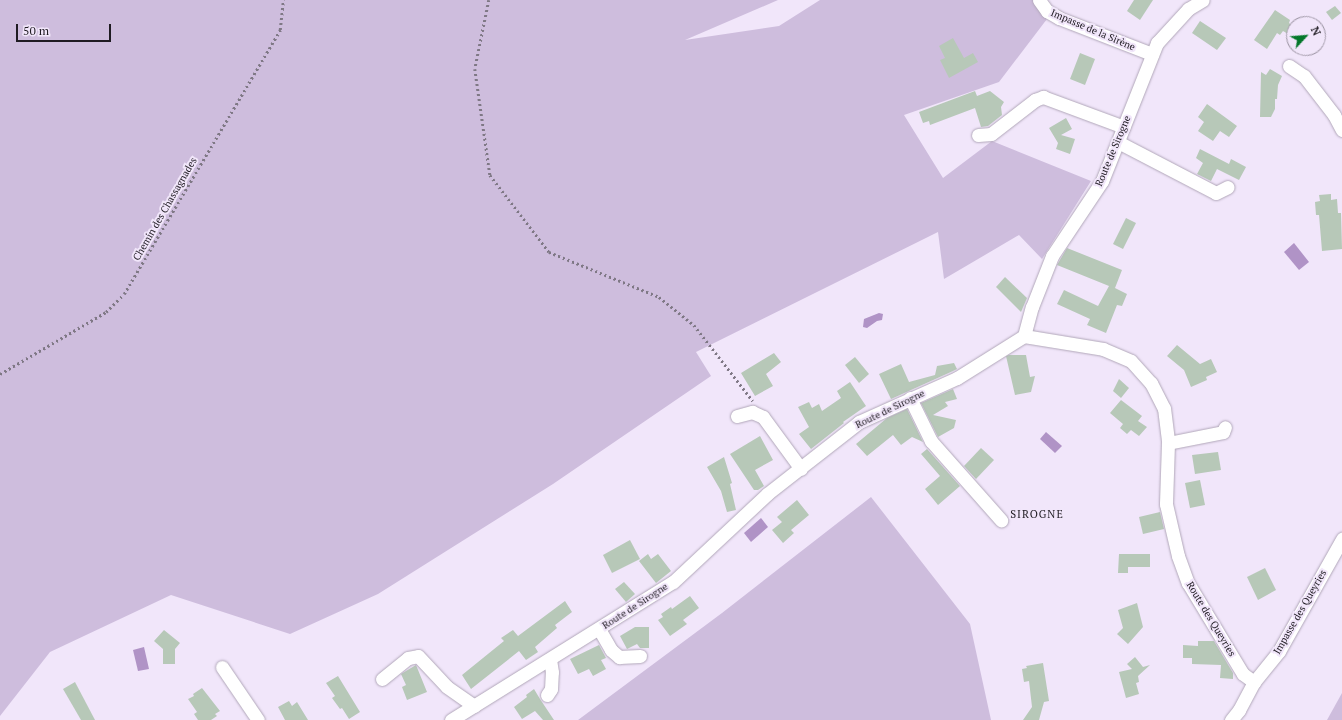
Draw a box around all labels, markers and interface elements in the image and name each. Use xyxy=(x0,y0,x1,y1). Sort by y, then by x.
street label: Impasse de la Sirène xyxy=(1049,7,1137,53)
scale bar xyxy=(18,16,113,42)
north arrow xyxy=(1286,16,1326,56)
text: 50 m xyxy=(23,23,49,38)
text: N xyxy=(1308,24,1324,38)
street label: Route de Sirogne xyxy=(1093,114,1133,188)
street label: Chemin des Chassagnades xyxy=(131,155,199,263)
street label: Route de Sirogne xyxy=(853,387,927,431)
district label: SIROGNE xyxy=(1010,507,1064,521)
street label: Impasse des Queyries xyxy=(1271,568,1329,656)
street label: Route des Queyries xyxy=(1184,579,1238,659)
street label: Route de Sirogne xyxy=(600,580,670,632)

